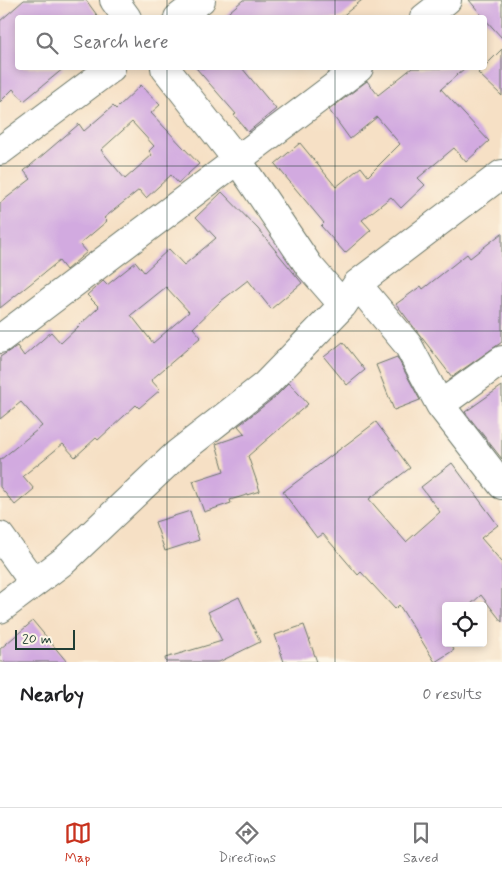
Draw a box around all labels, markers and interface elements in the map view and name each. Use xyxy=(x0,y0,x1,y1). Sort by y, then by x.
search box xyxy=(15,15,487,70)
icon: search xyxy=(33,29,61,57)
text: Search here xyxy=(73,30,169,55)
map controls xyxy=(442,602,487,647)
button: locate xyxy=(442,602,487,647)
scale bar xyxy=(15,627,75,650)
text: 20 m xyxy=(22,630,52,648)
text: Nearby xyxy=(20,681,84,709)
text: 0 results xyxy=(422,684,482,705)
tab: Map xyxy=(64,819,92,867)
tab: Directions xyxy=(219,819,276,867)
tab: Saved xyxy=(403,819,438,867)

